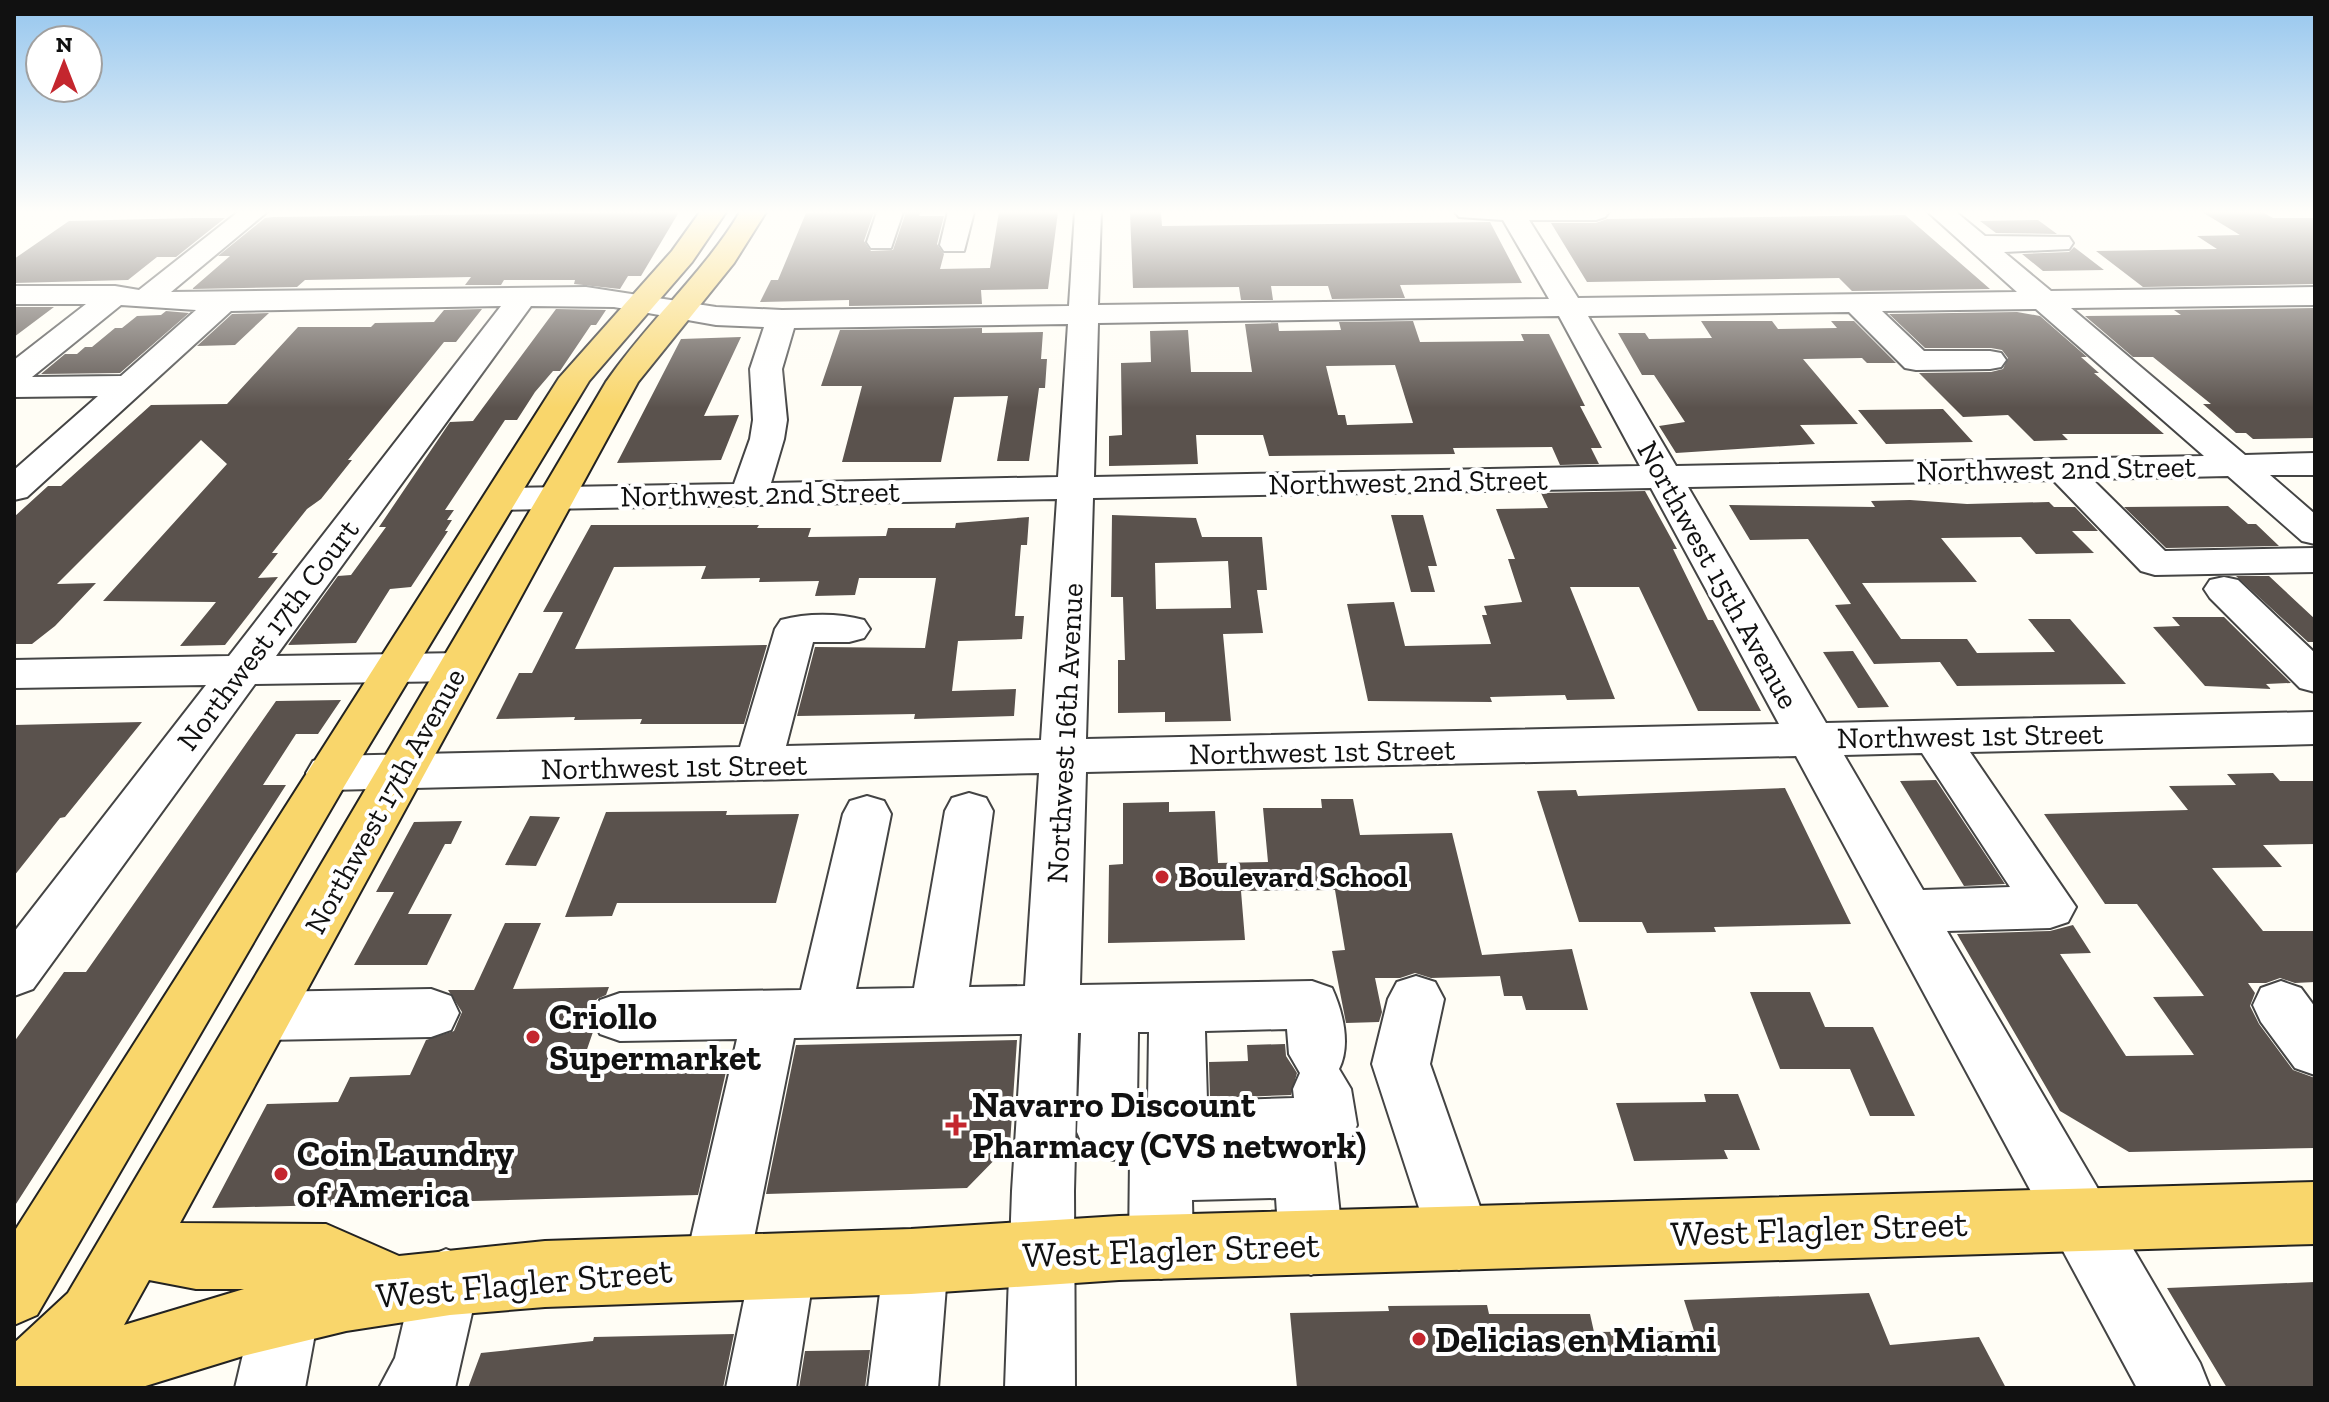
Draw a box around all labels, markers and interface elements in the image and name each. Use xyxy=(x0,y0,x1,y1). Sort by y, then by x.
north arrow xyxy=(24,24,104,104)
text: N xyxy=(56,31,73,58)
street label: Northwest 15th Avenue xyxy=(1629,435,1807,715)
street label: Northwest 2nd Street xyxy=(1916,449,2196,489)
street label: Northwest 2nd Street xyxy=(1268,462,1548,502)
street label: Northwest 2nd Street xyxy=(620,474,900,514)
street label: Northwest 17th Court xyxy=(169,513,367,757)
street label: Northwest 16th Avenue xyxy=(1039,582,1091,884)
street label: Northwest 17th Avenue xyxy=(297,662,473,940)
street label: Northwest 1st Street xyxy=(1837,716,2103,756)
street label: Northwest 1st Street xyxy=(1189,732,1455,772)
street label: Northwest 1st Street xyxy=(541,747,807,787)
place label: Boulevard School xyxy=(1178,859,1408,895)
marker: Boulevard School xyxy=(1153,868,1171,886)
place label: Criollo Supermarket xyxy=(549,995,761,1079)
marker: Criollo Supermarket xyxy=(524,1028,542,1046)
place label: Navarro Discount Pharmacy (CVS network) xyxy=(972,1083,1366,1167)
marker: Navarro Discount Pharmacy (CVS network) xyxy=(947,1116,965,1134)
place label: Coin Laundry of America xyxy=(297,1132,514,1216)
marker: Coin Laundry of America xyxy=(272,1165,290,1183)
street label: West Flagler Street xyxy=(1670,1202,1969,1255)
street label: West Flagler Street xyxy=(1022,1223,1321,1276)
street label: West Flagler Street xyxy=(374,1248,675,1317)
place label: Delicias en Miami xyxy=(1435,1318,1717,1361)
marker: Delicias en Miami xyxy=(1410,1330,1428,1348)

